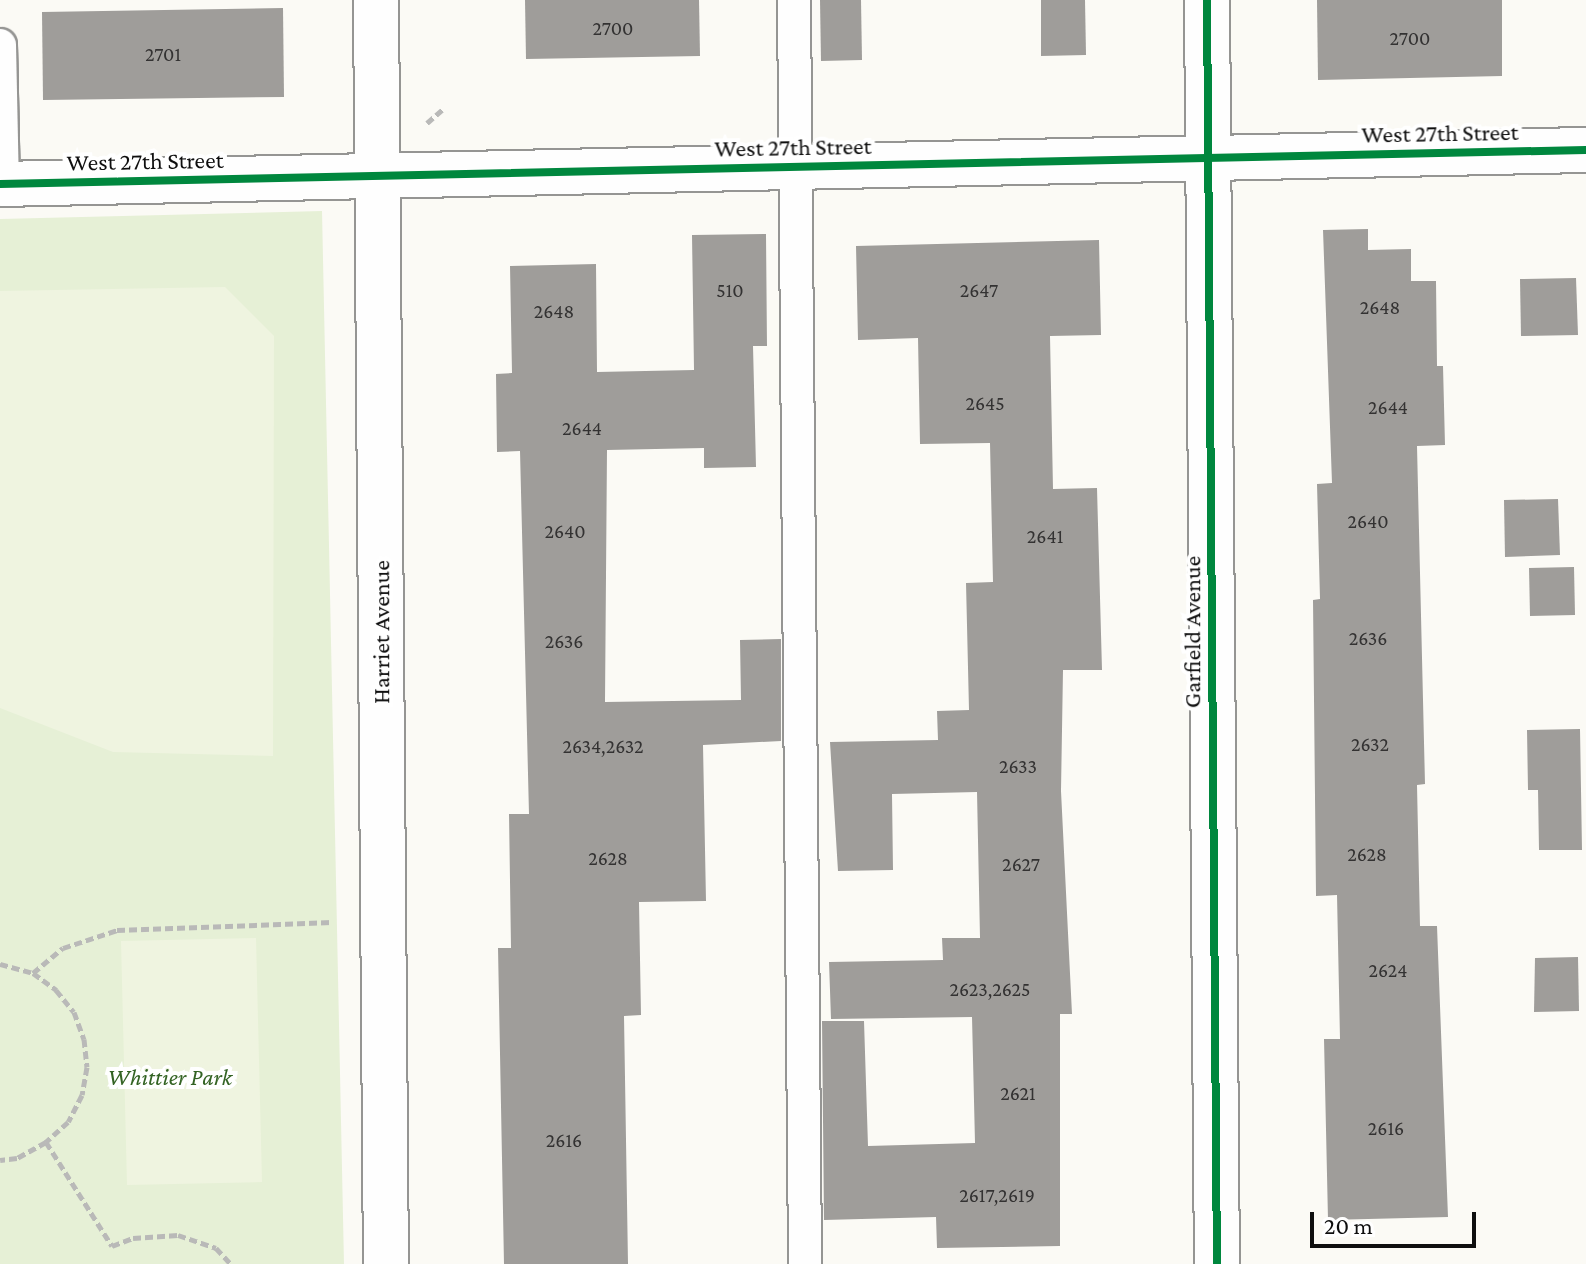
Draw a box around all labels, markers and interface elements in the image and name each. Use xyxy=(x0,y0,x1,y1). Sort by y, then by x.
house number: 2700 xyxy=(593,16,633,40)
house number: 2700 xyxy=(1390,26,1430,50)
house number: 2701 xyxy=(145,42,181,66)
street label: West 27th Street xyxy=(1361,117,1519,149)
street label: West 27th Street xyxy=(714,131,872,163)
street label: West 27th Street xyxy=(66,145,224,177)
house number: 510 xyxy=(716,278,744,302)
house number: 2647 xyxy=(960,278,998,302)
house number: 2648 xyxy=(1360,295,1400,319)
house number: 2648 xyxy=(534,299,574,323)
house number: 2645 xyxy=(965,391,1005,415)
house number: 2644 xyxy=(1368,395,1408,419)
house number: 2644 xyxy=(562,416,602,440)
house number: 2640 xyxy=(1347,509,1389,533)
house number: 2640 xyxy=(544,519,586,543)
house number: 2641 xyxy=(1027,524,1063,548)
street label: Garfield Avenue xyxy=(1178,556,1206,708)
street label: Harriet Avenue xyxy=(367,560,395,704)
house number: 2636 xyxy=(1349,626,1387,650)
house number: 2636 xyxy=(545,629,583,653)
house number: 2632 xyxy=(1351,732,1389,756)
house number: 2634,2632 xyxy=(562,734,644,758)
house number: 2633 xyxy=(999,754,1037,778)
house number: 2628 xyxy=(1347,842,1387,866)
house number: 2628 xyxy=(588,846,628,870)
house number: 2627 xyxy=(1002,852,1040,876)
house number: 2624 xyxy=(1368,958,1408,982)
house number: 2623,2625 xyxy=(950,977,1030,1001)
park label: Whittier Park xyxy=(108,1063,232,1091)
house number: 2621 xyxy=(1000,1081,1036,1105)
house number: 2616 xyxy=(1368,1116,1404,1140)
house number: 2616 xyxy=(546,1128,582,1152)
house number: 2617,2619 xyxy=(959,1183,1035,1207)
scale bar xyxy=(1314,1196,1480,1246)
text: 20 m xyxy=(1324,1212,1373,1239)

